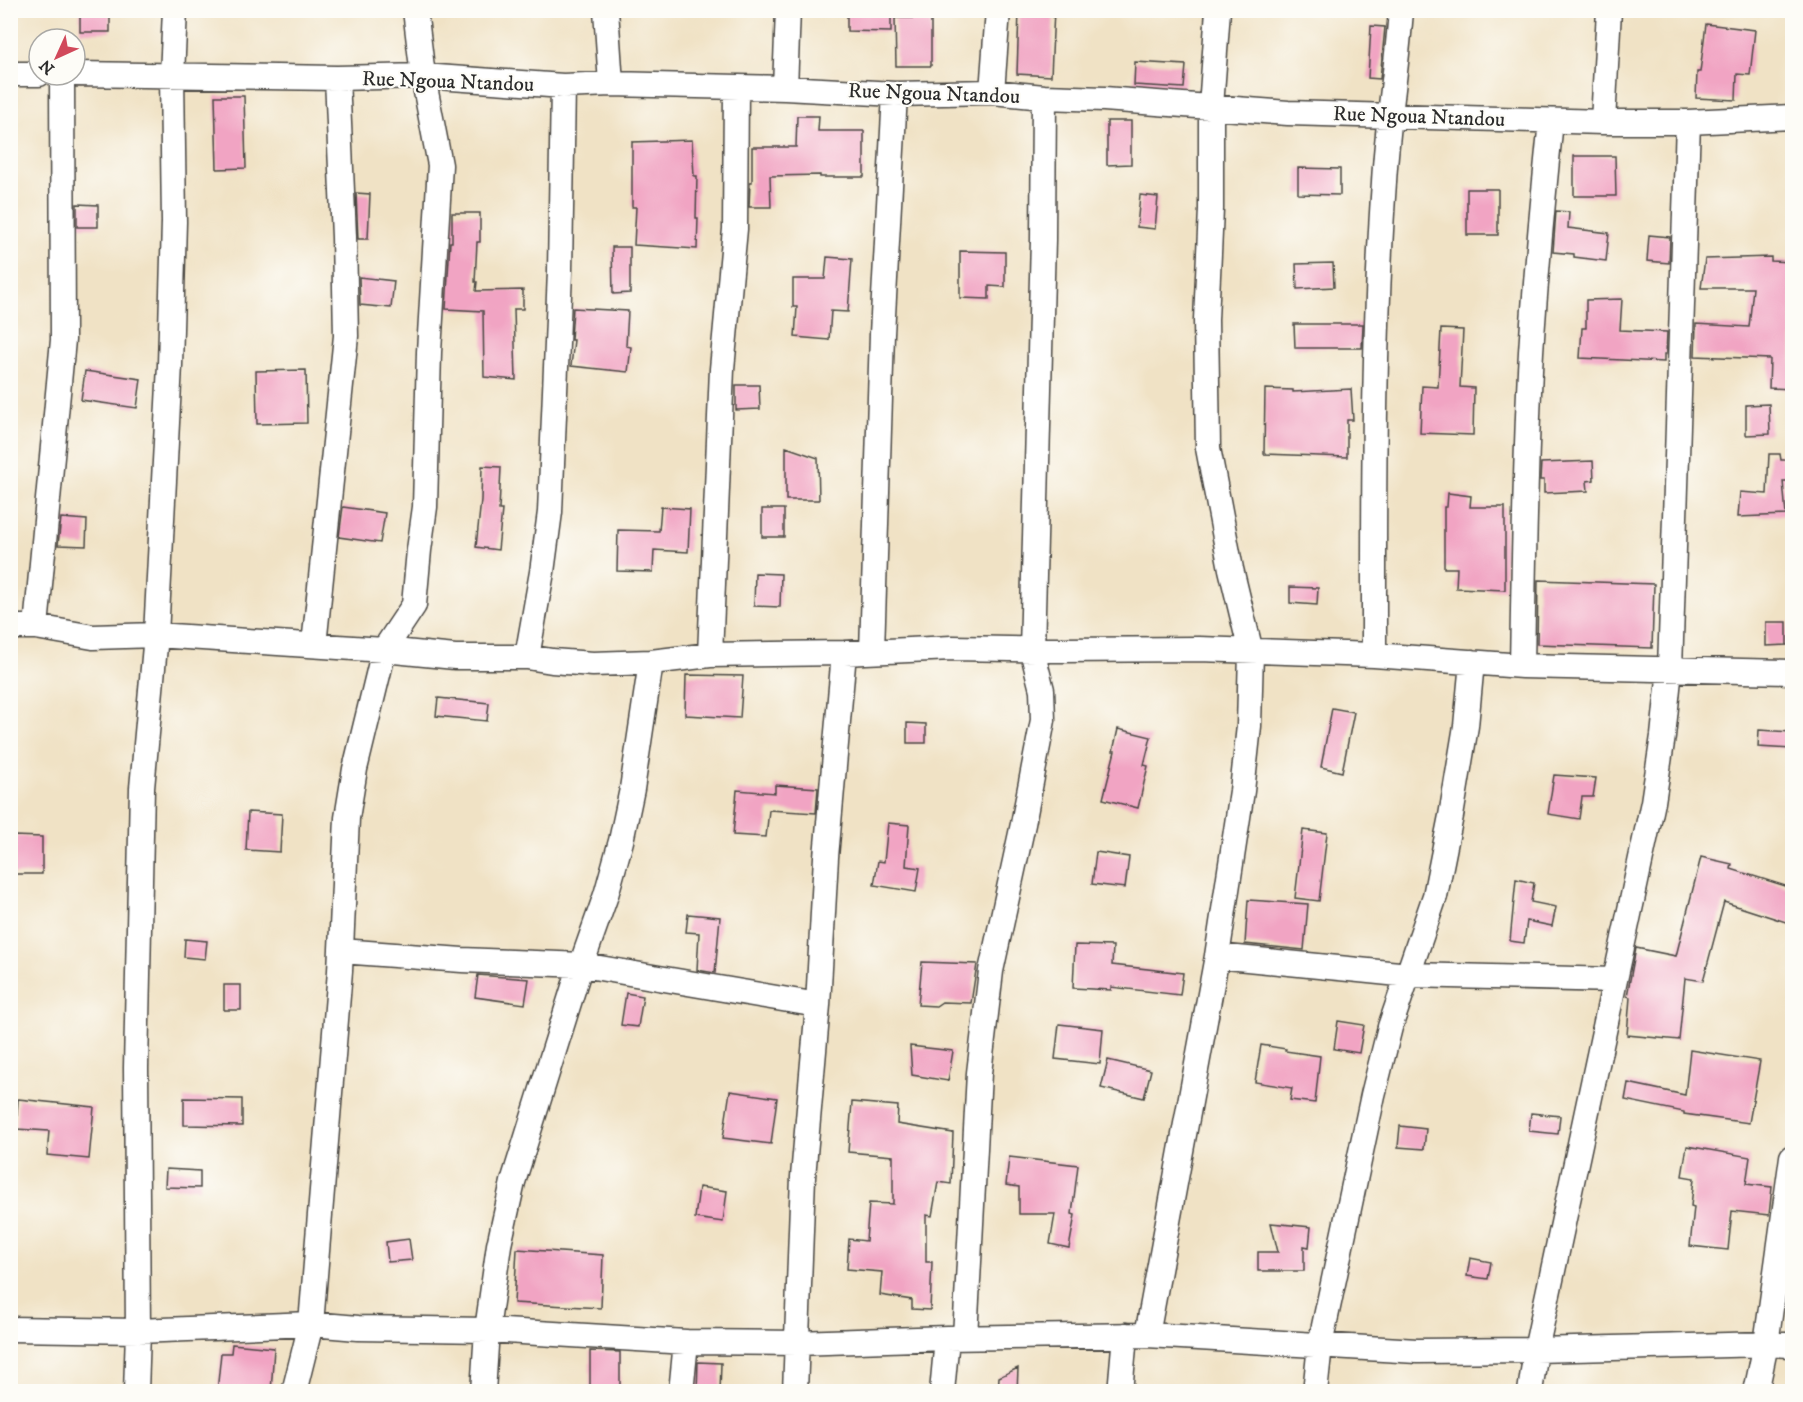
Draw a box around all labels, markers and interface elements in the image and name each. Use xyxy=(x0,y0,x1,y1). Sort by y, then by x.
north arrow xyxy=(27,27,87,87)
text: N xyxy=(35,55,59,79)
street label: Rue Ngoua Ntandou xyxy=(361,66,534,98)
street label: Rue Ngoua Ntandou xyxy=(847,78,1020,110)
street label: Rue Ngoua Ntandou xyxy=(1332,101,1505,133)

